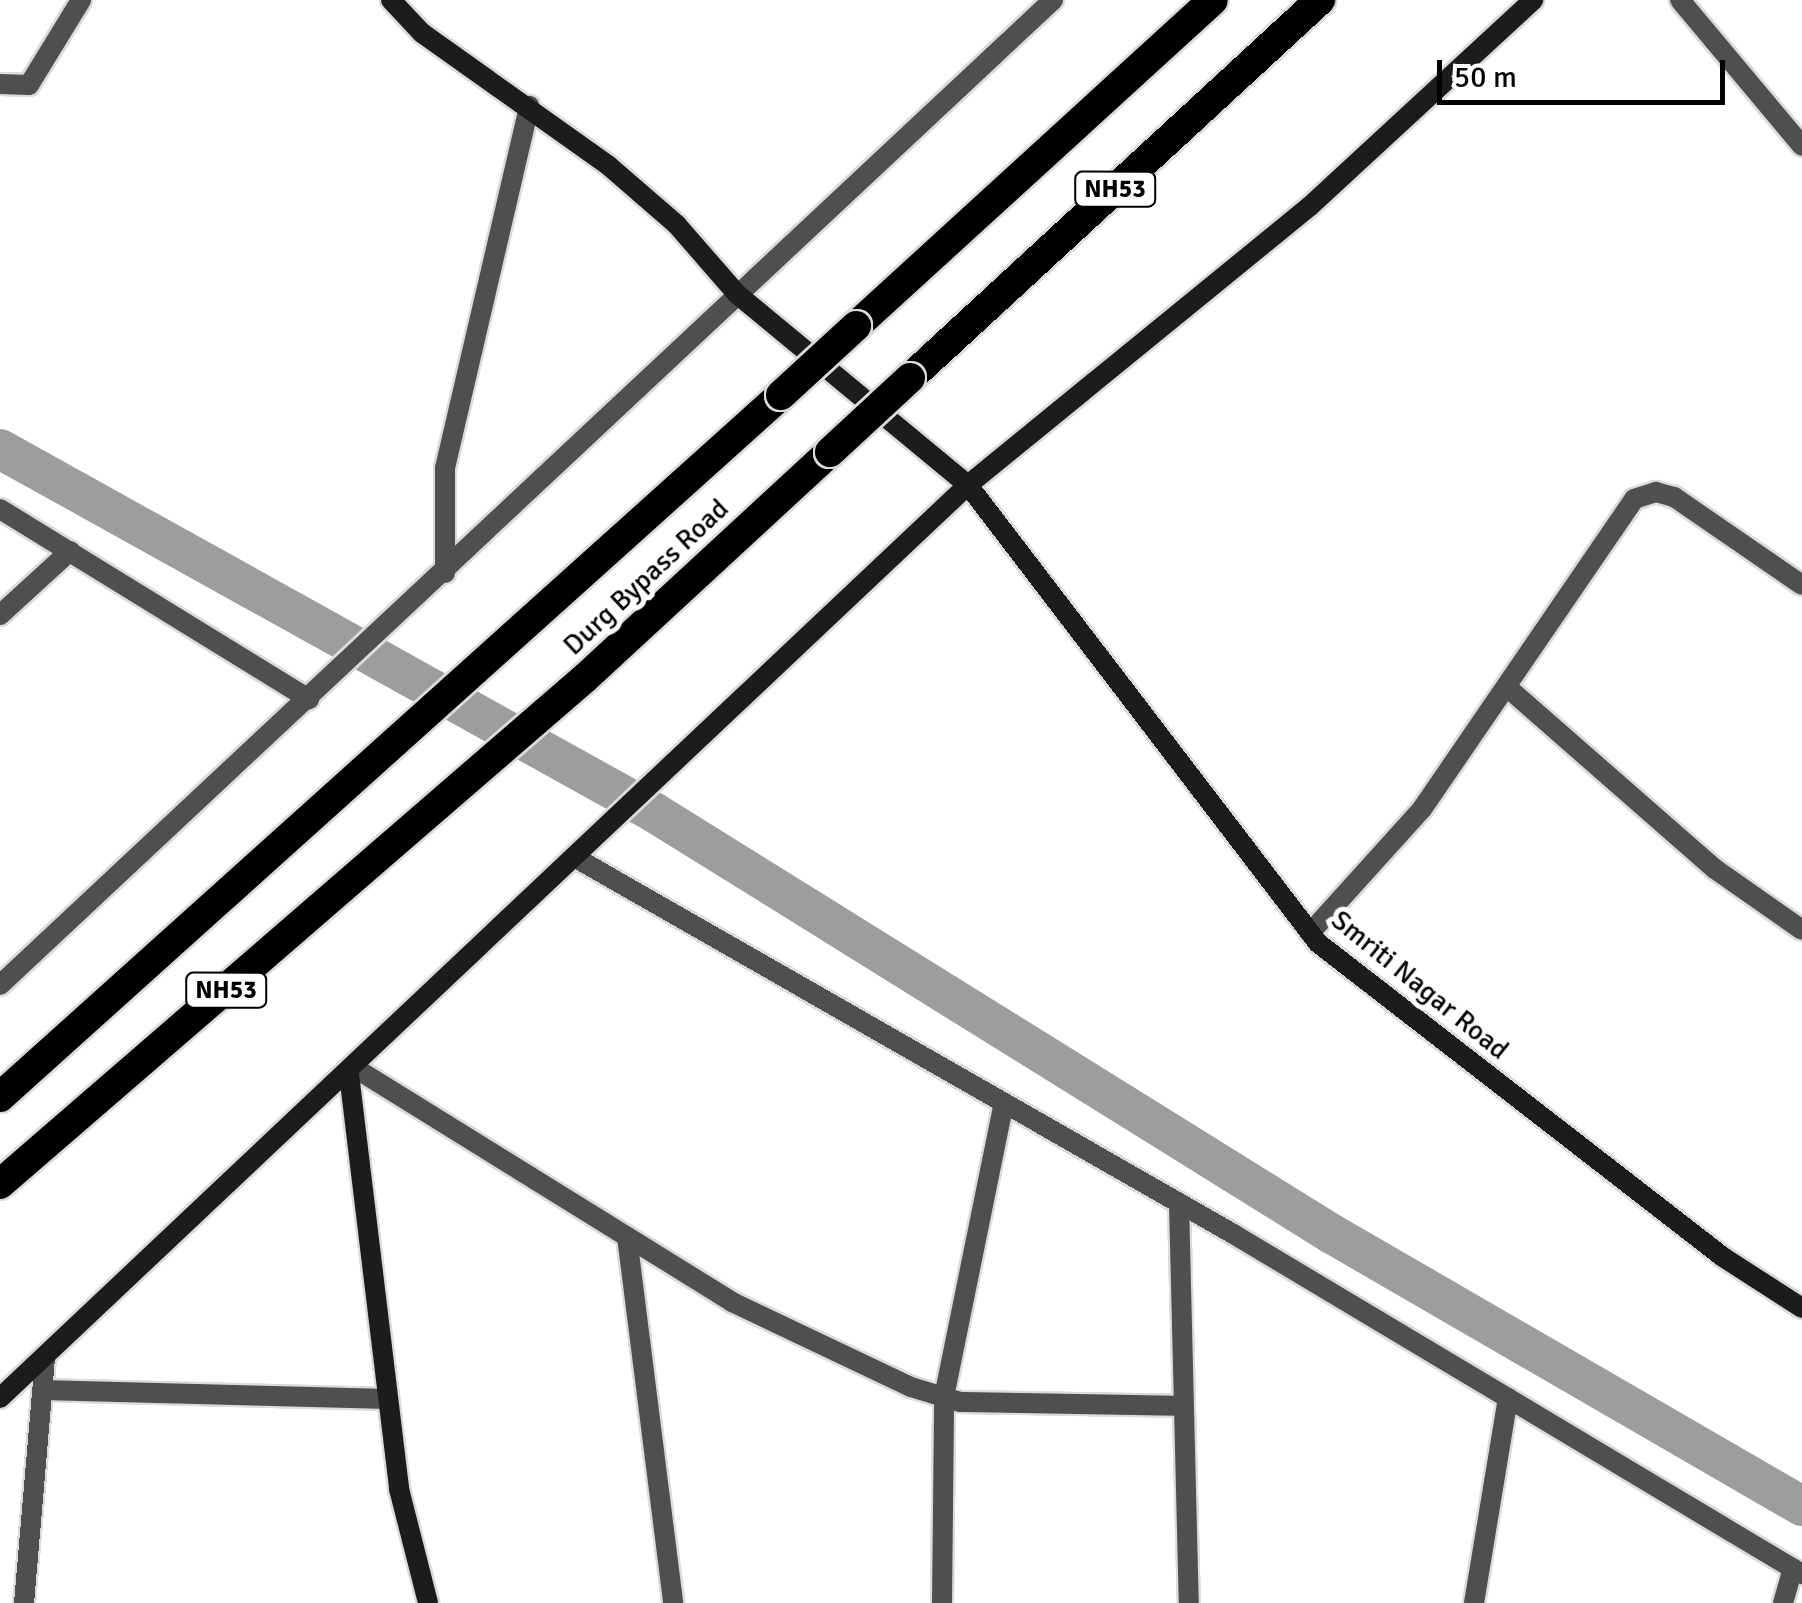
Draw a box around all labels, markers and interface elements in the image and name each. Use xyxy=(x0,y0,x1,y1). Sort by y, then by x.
scale bar xyxy=(1442,40,1730,102)
text: 50 m xyxy=(1454,59,1517,96)
road number: NH53 xyxy=(1072,169,1158,209)
street label: Durg Bypass Road xyxy=(556,492,736,662)
street label: Smriti Nagar Road xyxy=(1325,903,1515,1067)
road number: NH53 xyxy=(184,970,268,1010)

